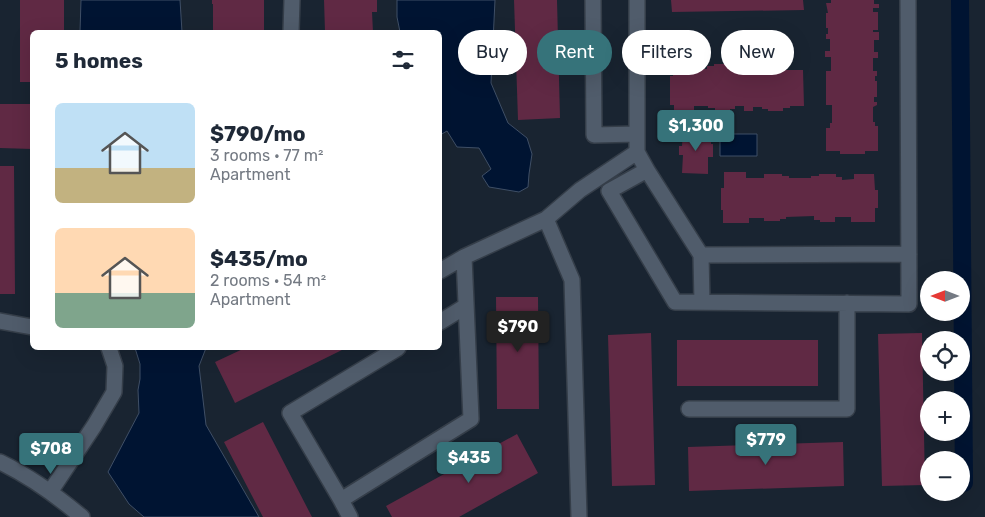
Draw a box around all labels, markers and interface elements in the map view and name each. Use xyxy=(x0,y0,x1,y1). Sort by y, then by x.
chip: Buy xyxy=(458,30,527,75)
chip: Rent xyxy=(537,30,612,75)
chip: Filters xyxy=(622,30,711,75)
chip: New xyxy=(721,30,794,75)
icon: filters xyxy=(389,46,417,74)
text: 5 homes xyxy=(55,48,143,73)
pin: $1,300 xyxy=(655,110,737,152)
text: $1,300 xyxy=(668,116,724,135)
text: $790/mo xyxy=(210,121,306,146)
icon: home xyxy=(95,123,155,183)
text: 3 rooms · 77 m² xyxy=(210,146,323,165)
text: Apartment xyxy=(210,165,290,184)
text: $435/mo xyxy=(210,246,308,271)
icon: home xyxy=(95,248,155,308)
text: 2 rooms · 54 m² xyxy=(210,271,326,290)
north arrow xyxy=(920,271,970,321)
map controls xyxy=(920,271,970,501)
text: Apartment xyxy=(210,290,290,309)
pin: $790 xyxy=(488,310,548,353)
text: $790 xyxy=(498,317,539,336)
button: locate xyxy=(920,331,970,381)
button: + xyxy=(920,391,970,441)
pin: $779 xyxy=(736,424,796,466)
text: $779 xyxy=(746,430,786,449)
pin: $708 xyxy=(21,432,81,475)
text: $708 xyxy=(30,439,72,458)
pin: $435 xyxy=(439,442,499,484)
text: $435 xyxy=(448,448,490,467)
button: − xyxy=(920,451,970,501)

